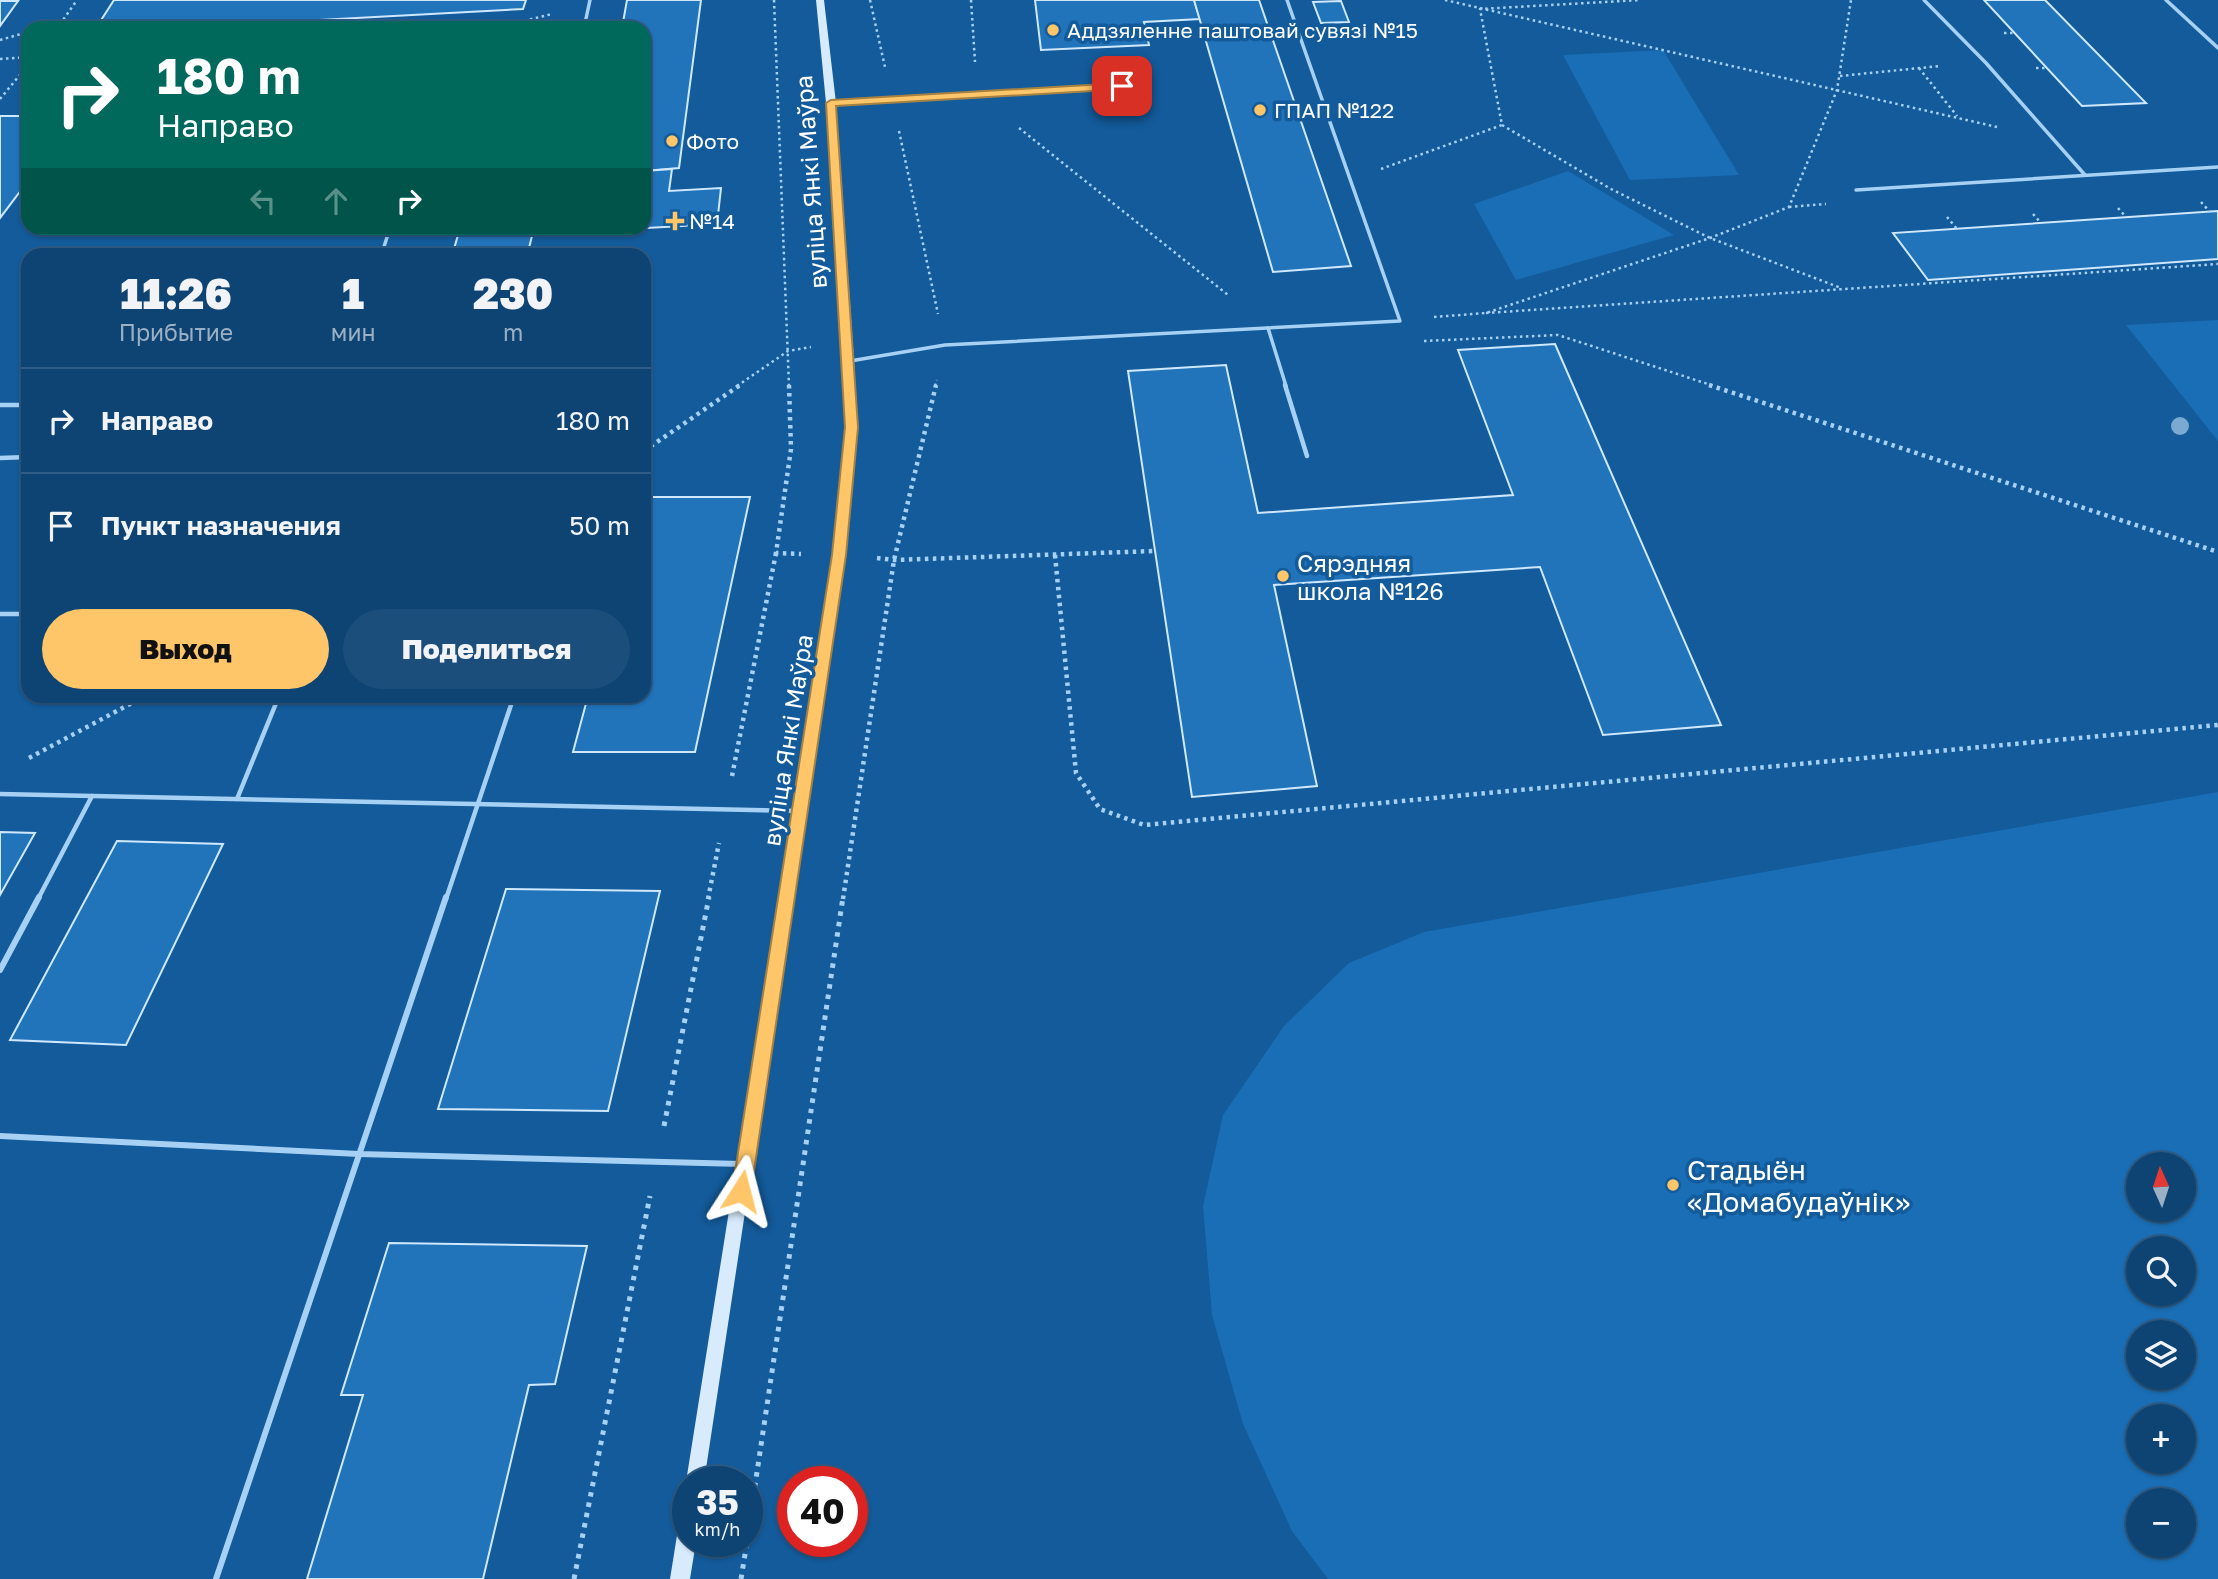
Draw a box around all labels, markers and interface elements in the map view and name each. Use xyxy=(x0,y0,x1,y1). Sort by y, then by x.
place label: Аддзяленне паштовай сувязі №15 xyxy=(1067,17,1418,43)
marker: Аддзяленне паштовай сувязі №15 xyxy=(1045,22,1061,38)
text: 180 m xyxy=(157,46,301,105)
icon: right xyxy=(42,49,133,140)
pin xyxy=(1092,56,1152,116)
icon: arrive xyxy=(1103,67,1141,105)
street label: вуліца Янкі Маўра xyxy=(788,74,832,290)
place label: ГПАП №122 xyxy=(1274,97,1394,123)
marker: ГПАП №122 xyxy=(1252,102,1268,118)
text: Направо xyxy=(157,106,294,144)
place label: Фото xyxy=(686,128,739,154)
marker: Фото xyxy=(664,133,680,149)
icon: left xyxy=(244,182,282,220)
icon: ahead xyxy=(317,182,355,220)
icon: right xyxy=(390,182,428,220)
place label: №14 xyxy=(689,208,735,234)
marker: №14 xyxy=(667,213,683,229)
text: 11:26 xyxy=(120,268,232,318)
text: 1 xyxy=(342,268,364,318)
text: 230 xyxy=(473,268,553,318)
text: Прибытие xyxy=(119,318,233,346)
text: мин xyxy=(331,318,375,346)
text: m xyxy=(503,318,523,346)
icon: right xyxy=(42,402,80,440)
text: Направо xyxy=(101,405,213,436)
text: 180 m xyxy=(556,405,630,436)
icon: arrive xyxy=(42,507,80,545)
text: Пункт назначения xyxy=(101,510,341,541)
text: 50 m xyxy=(569,510,630,541)
place label: Сярэдняя школа №126 xyxy=(1297,548,1444,605)
marker: Сярэдняя школа №126 xyxy=(1275,568,1291,584)
button: Выход xyxy=(42,609,329,689)
button: Поделиться xyxy=(343,609,630,689)
street label: вуліца Янкі Маўра xyxy=(756,632,818,848)
north arrow xyxy=(2126,1152,2196,1222)
map controls xyxy=(2126,1152,2196,1558)
place label: Стадыён «Домабудаўнік» xyxy=(1687,1153,1911,1218)
position arrow xyxy=(704,1154,778,1228)
marker: Стадыён «Домабудаўнік» xyxy=(1665,1177,1681,1193)
button: search xyxy=(2126,1236,2196,1306)
button: layers xyxy=(2126,1320,2196,1390)
button: + xyxy=(2126,1404,2196,1474)
speed limit sign: 40 xyxy=(777,1466,868,1557)
text: 35 xyxy=(696,1481,739,1523)
button: − xyxy=(2126,1488,2196,1558)
text: km/h xyxy=(695,1518,740,1540)

